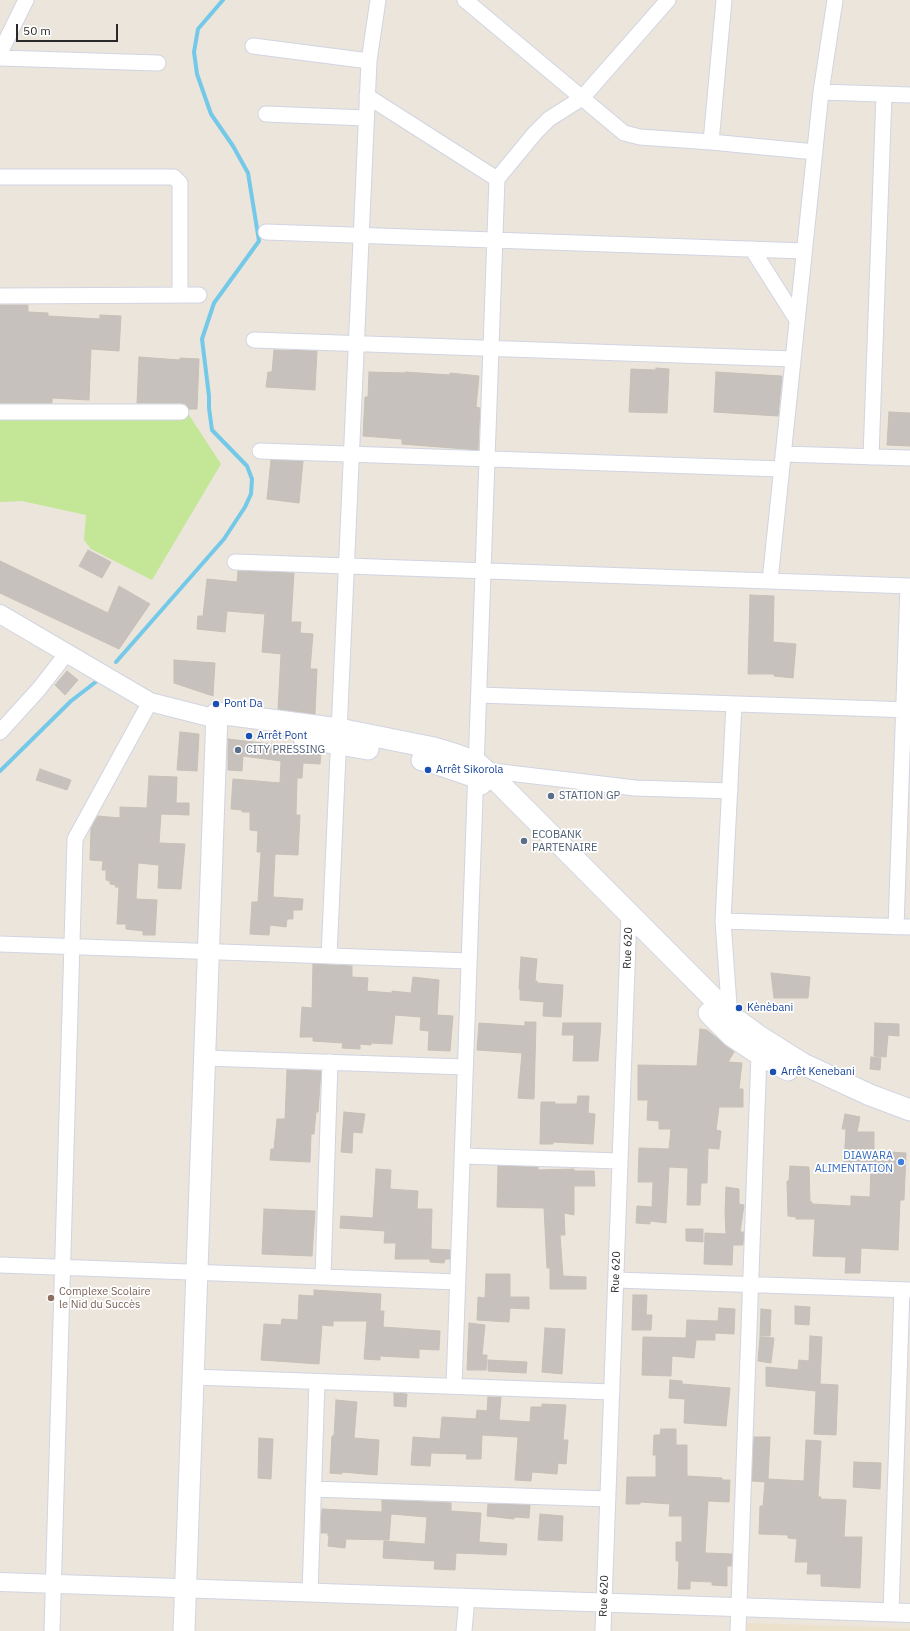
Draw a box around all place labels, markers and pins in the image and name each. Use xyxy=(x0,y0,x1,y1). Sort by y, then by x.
place label: Pont Da xyxy=(224,697,263,711)
marker: Pont Da xyxy=(211,699,221,709)
place label: Arrêt Pont xyxy=(257,729,307,743)
marker: Arrêt Pont xyxy=(244,731,254,741)
place label: CITY PRESSING xyxy=(246,743,325,757)
marker: CITY PRESSING xyxy=(233,745,243,755)
place label: Arrêt Sikorola xyxy=(436,763,503,777)
marker: Arrêt Sikorola xyxy=(423,765,433,775)
place label: STATION GP xyxy=(559,789,620,803)
marker: STATION GP xyxy=(546,791,556,801)
place label: ECOBANK PARTENAIRE xyxy=(532,828,597,854)
marker: ECOBANK PARTENAIRE xyxy=(519,836,529,846)
place label: Kènèbani xyxy=(747,1001,793,1015)
marker: Kènèbani xyxy=(734,1003,744,1013)
place label: Arrêt Kenebani xyxy=(781,1065,855,1079)
marker: Arrêt Kenebani xyxy=(768,1067,778,1077)
place label: DIAWARA ALIMENTATION xyxy=(815,1149,893,1175)
marker: DIAWARA ALIMENTATION xyxy=(896,1157,906,1167)
place label: Complexe Scolaire le Nid du Succès xyxy=(59,1285,151,1311)
marker: Complexe Scolaire le Nid du Succès xyxy=(46,1293,56,1303)

